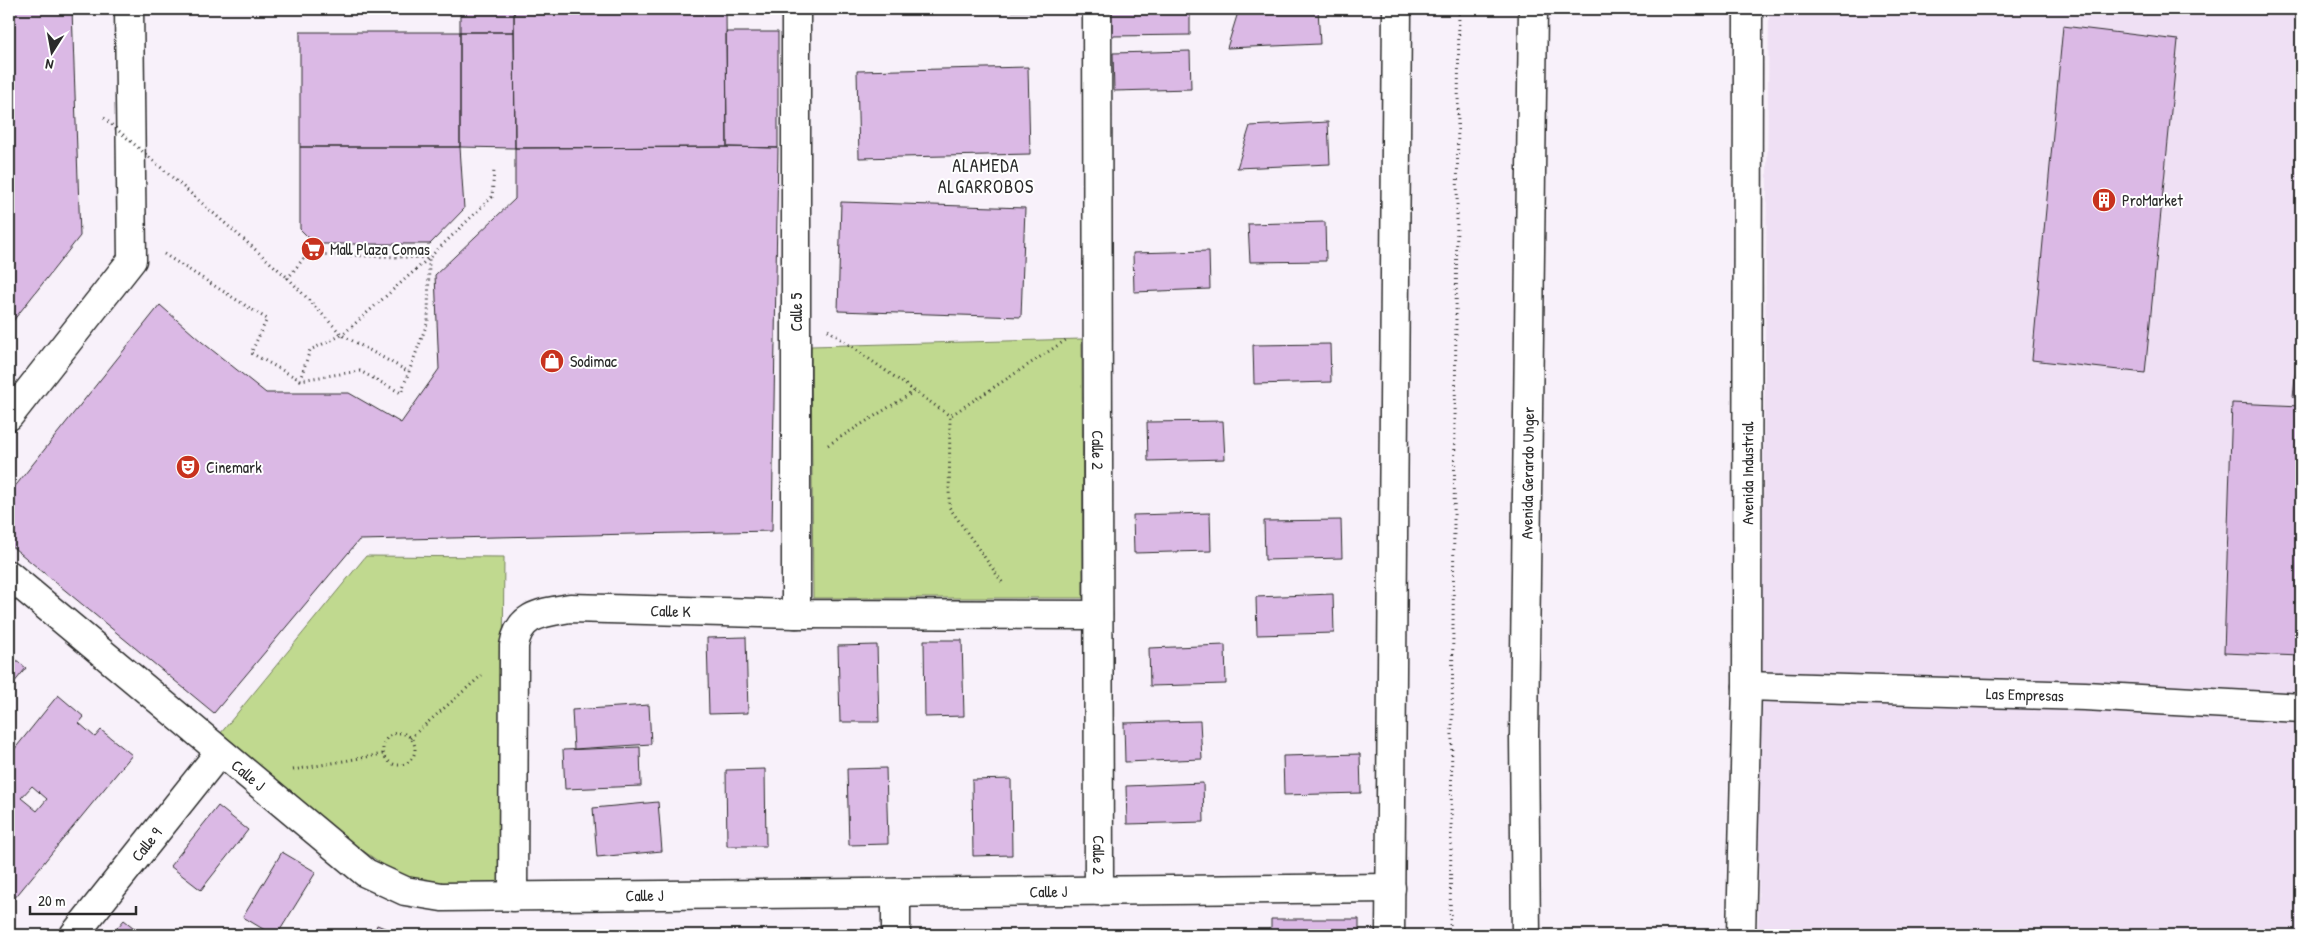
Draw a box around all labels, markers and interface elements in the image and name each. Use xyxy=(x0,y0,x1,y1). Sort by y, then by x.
north arrow xyxy=(28,28,78,78)
text: N xyxy=(43,55,55,75)
district label: ALAMEDA ALGARROBOS xyxy=(938,153,1034,199)
building icon: ProMarket xyxy=(2091,187,2117,213)
place label: ProMarket xyxy=(2122,189,2183,211)
supermarket icon: Mall Plaza Comas xyxy=(300,236,326,262)
place label: Mall Plaza Comas xyxy=(330,238,430,260)
street label: Calle 5 xyxy=(785,292,807,331)
shop icon: Sodimac xyxy=(539,348,565,374)
place label: Sodimac xyxy=(570,350,618,372)
street label: Avenida Gerardo Unger xyxy=(1515,407,1539,539)
street label: Avenida Industrial xyxy=(1736,421,1758,525)
street label: Calle 2 xyxy=(1087,430,1109,470)
theatre icon: Cinemark xyxy=(175,454,201,480)
place label: Cinemark xyxy=(206,456,262,478)
street label: Calle K xyxy=(650,599,692,622)
street label: Las Empresas xyxy=(1986,682,2064,706)
street label: Calle J xyxy=(227,754,270,796)
street label: Calle 9 xyxy=(126,822,167,866)
street label: Calle 2 xyxy=(1088,835,1110,875)
street label: Calle J xyxy=(1029,880,1068,902)
scale bar xyxy=(30,884,136,916)
street label: Calle J xyxy=(625,884,664,906)
text: 20 m xyxy=(38,890,65,911)

